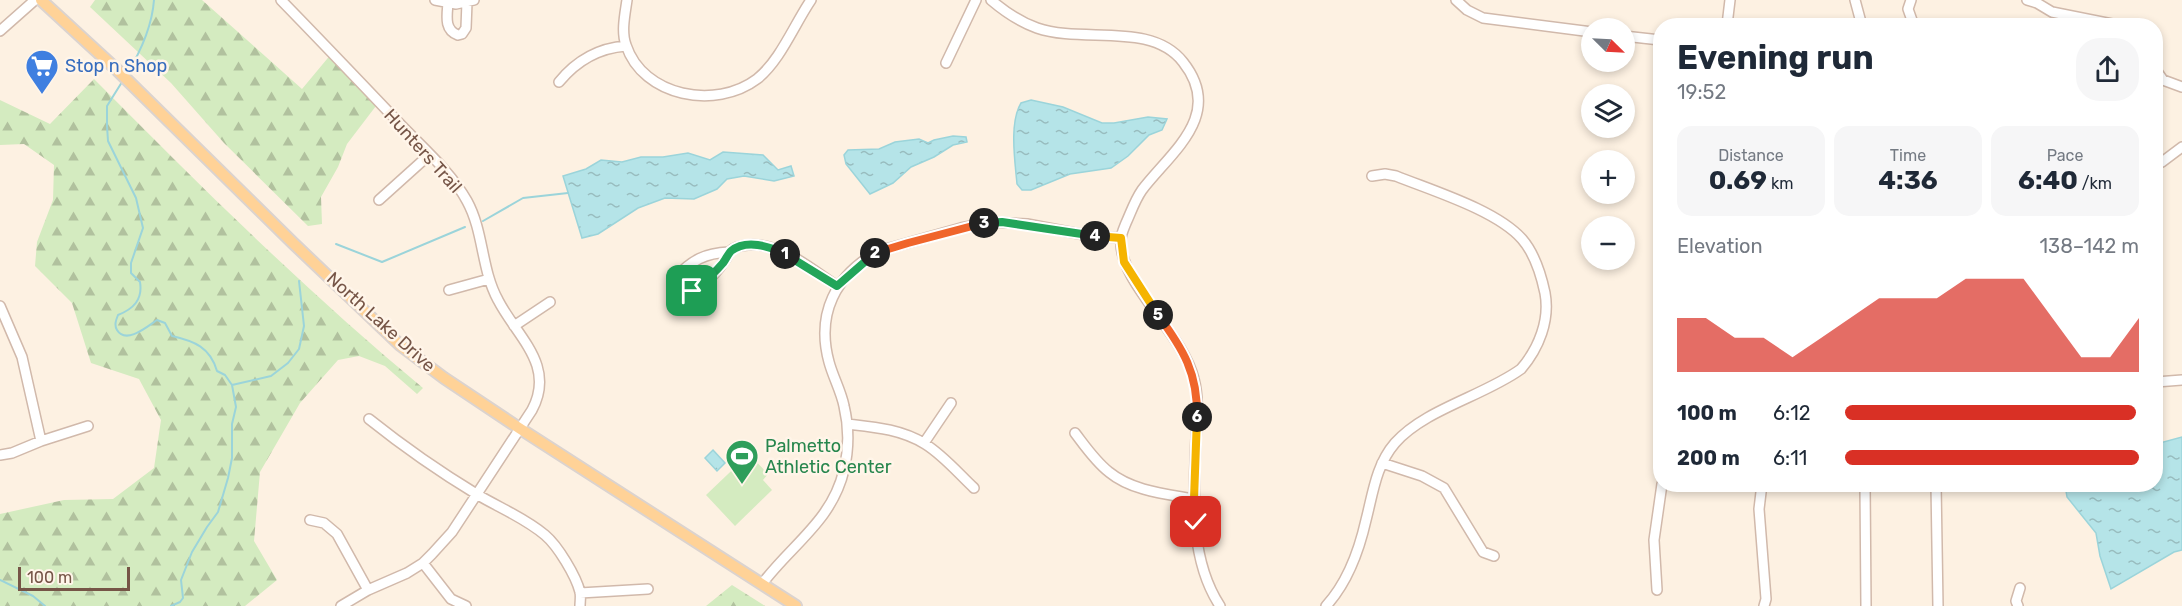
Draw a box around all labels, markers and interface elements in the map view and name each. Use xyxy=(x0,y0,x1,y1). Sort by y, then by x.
north arrow xyxy=(1581,18,1635,72)
map controls xyxy=(1581,18,1635,270)
text: Evening run xyxy=(1677,38,1874,77)
button: share xyxy=(2076,38,2139,101)
supermarket icon: Stop n Shop xyxy=(24,48,60,95)
place label: Stop n Shop xyxy=(65,55,167,77)
text: 19:52 xyxy=(1677,80,1726,104)
button: layers xyxy=(1581,84,1635,138)
street label: Hunters Trail xyxy=(379,104,467,198)
text: Distance xyxy=(1718,146,1784,165)
text: Time xyxy=(1890,146,1926,165)
text: Pace xyxy=(2047,146,2083,165)
button: + xyxy=(1581,150,1635,204)
text: 0.69 xyxy=(1709,165,1767,196)
text: 4:36 xyxy=(1878,165,1938,196)
text: 6:40 xyxy=(2018,165,2078,196)
text: km xyxy=(1767,174,1793,193)
text: /km xyxy=(2078,174,2112,193)
pin: 3 xyxy=(969,208,999,238)
text: 3 xyxy=(979,213,989,232)
button: − xyxy=(1581,216,1635,270)
pin: 4 xyxy=(1080,221,1110,251)
text: 4 xyxy=(1090,226,1100,245)
text: Elevation xyxy=(1677,234,1763,258)
text: 138–142 m xyxy=(2040,234,2139,258)
pin: 2 xyxy=(860,238,890,268)
pin: 1 xyxy=(770,239,800,269)
text: 2 xyxy=(870,243,880,262)
text: 1 xyxy=(781,244,789,263)
pin xyxy=(666,265,717,316)
street label: North Lake Drive xyxy=(322,267,440,377)
icon: arrive xyxy=(675,274,708,307)
pin: 5 xyxy=(1143,300,1173,330)
text: 5 xyxy=(1153,305,1163,324)
text: 100 m xyxy=(1677,401,1737,425)
text: 6:12 xyxy=(1773,401,1810,425)
pin: 6 xyxy=(1182,402,1212,432)
text: 6 xyxy=(1192,407,1202,426)
place label: Palmetto Athletic Center xyxy=(765,435,892,478)
sports icon: Palmetto Athletic Center xyxy=(724,438,760,485)
text: 200 m xyxy=(1677,446,1740,470)
text: 6:11 xyxy=(1773,446,1807,470)
pin xyxy=(1170,496,1221,547)
icon: check xyxy=(1179,505,1212,538)
scale bar xyxy=(18,564,130,592)
text: 100 m xyxy=(27,568,72,587)

